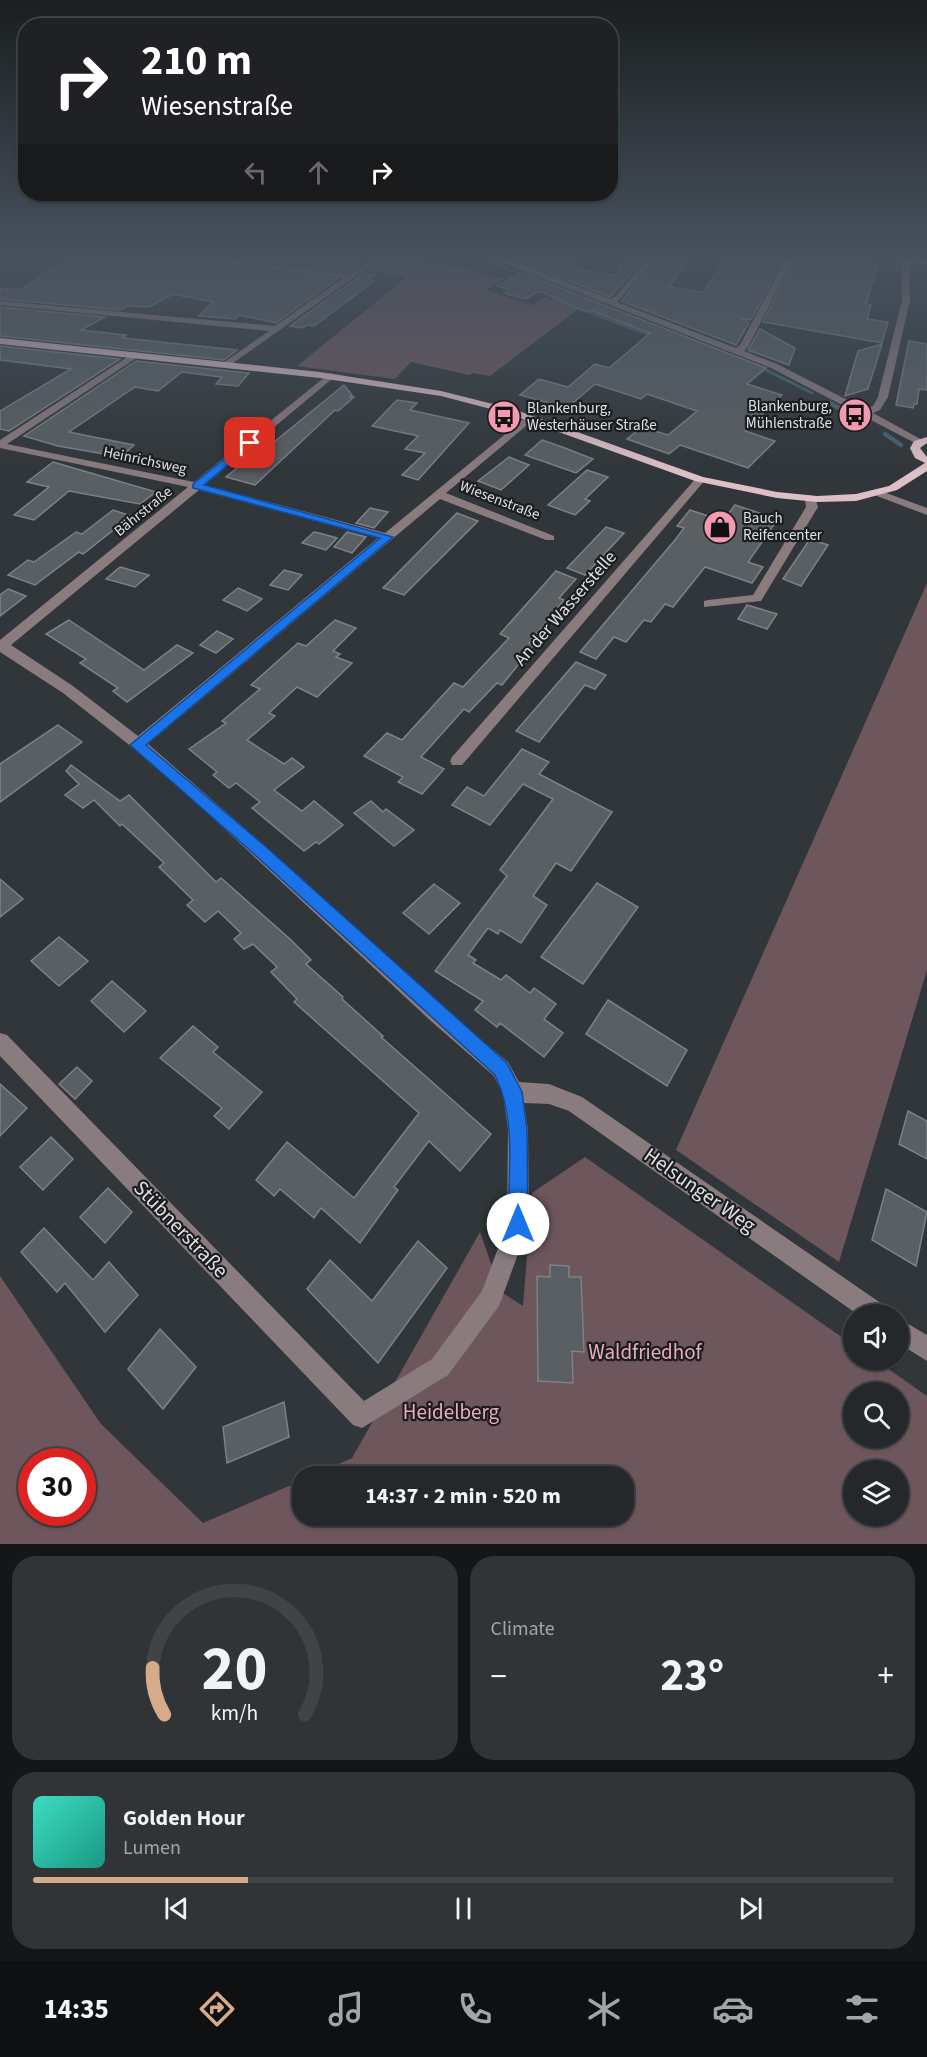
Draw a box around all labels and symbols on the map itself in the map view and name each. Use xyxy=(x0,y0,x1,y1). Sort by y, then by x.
place label: Blankenburg, Mühlenstraße xyxy=(746,396,832,434)
bus stop icon: Blankenburg, Mühlenstraße xyxy=(837,397,873,433)
place label: Blankenburg, Westerhäuser Straße xyxy=(527,398,657,436)
bus stop icon: Blankenburg, Westerhäuser Straße xyxy=(486,399,522,435)
pin xyxy=(224,417,275,468)
street label: Heinrichsweg xyxy=(101,441,189,480)
street label: Wiesenstraße xyxy=(457,476,543,525)
street label: Bährstraße xyxy=(110,481,177,541)
place label: Bauch Reifencenter xyxy=(743,508,823,546)
shop icon: Bauch Reifencenter xyxy=(702,509,738,545)
street label: An der Wasserstelle xyxy=(508,545,622,671)
street label: Helsunger Weg xyxy=(638,1140,762,1240)
street label: Stübnerstraße xyxy=(127,1174,235,1284)
position arrow xyxy=(486,1192,550,1256)
park label: Waldfriedhof xyxy=(588,1337,703,1367)
park label: Heidelberg xyxy=(403,1397,500,1427)
speed limit sign: 30 xyxy=(18,1448,96,1526)

